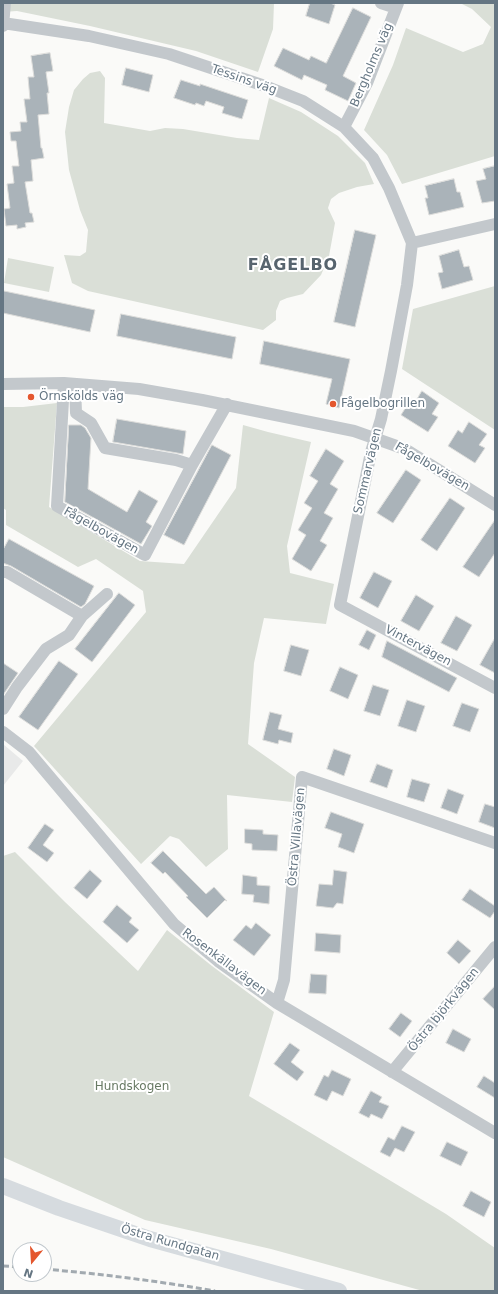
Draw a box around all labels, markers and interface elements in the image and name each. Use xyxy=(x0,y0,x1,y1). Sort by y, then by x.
street label: Bergholms väg xyxy=(348,21,396,109)
street label: Tessins väg xyxy=(209,62,279,98)
district label: FÅGELBO xyxy=(248,256,338,276)
place label: Örnskölds väg xyxy=(39,390,124,404)
marker: Örnskölds väg xyxy=(26,392,36,402)
place label: Fågelbogrillen xyxy=(341,397,425,411)
marker: Fågelbogrillen xyxy=(328,399,338,409)
street label: Sommarvägen xyxy=(351,427,385,515)
street label: Fågelbovägen xyxy=(392,440,472,494)
street label: Fågelbovägen xyxy=(61,504,141,558)
street label: Vintervägen xyxy=(382,623,454,669)
street label: Östra Villavägen xyxy=(286,787,308,887)
street label: Rosenkällavägen xyxy=(179,926,269,998)
street label: Östra björkvägen xyxy=(406,965,482,1055)
park label: Hundskogen xyxy=(95,1080,169,1094)
street label: Östra Rundgatan xyxy=(119,1222,221,1264)
north arrow xyxy=(12,1242,52,1282)
text: N xyxy=(22,1265,35,1281)

